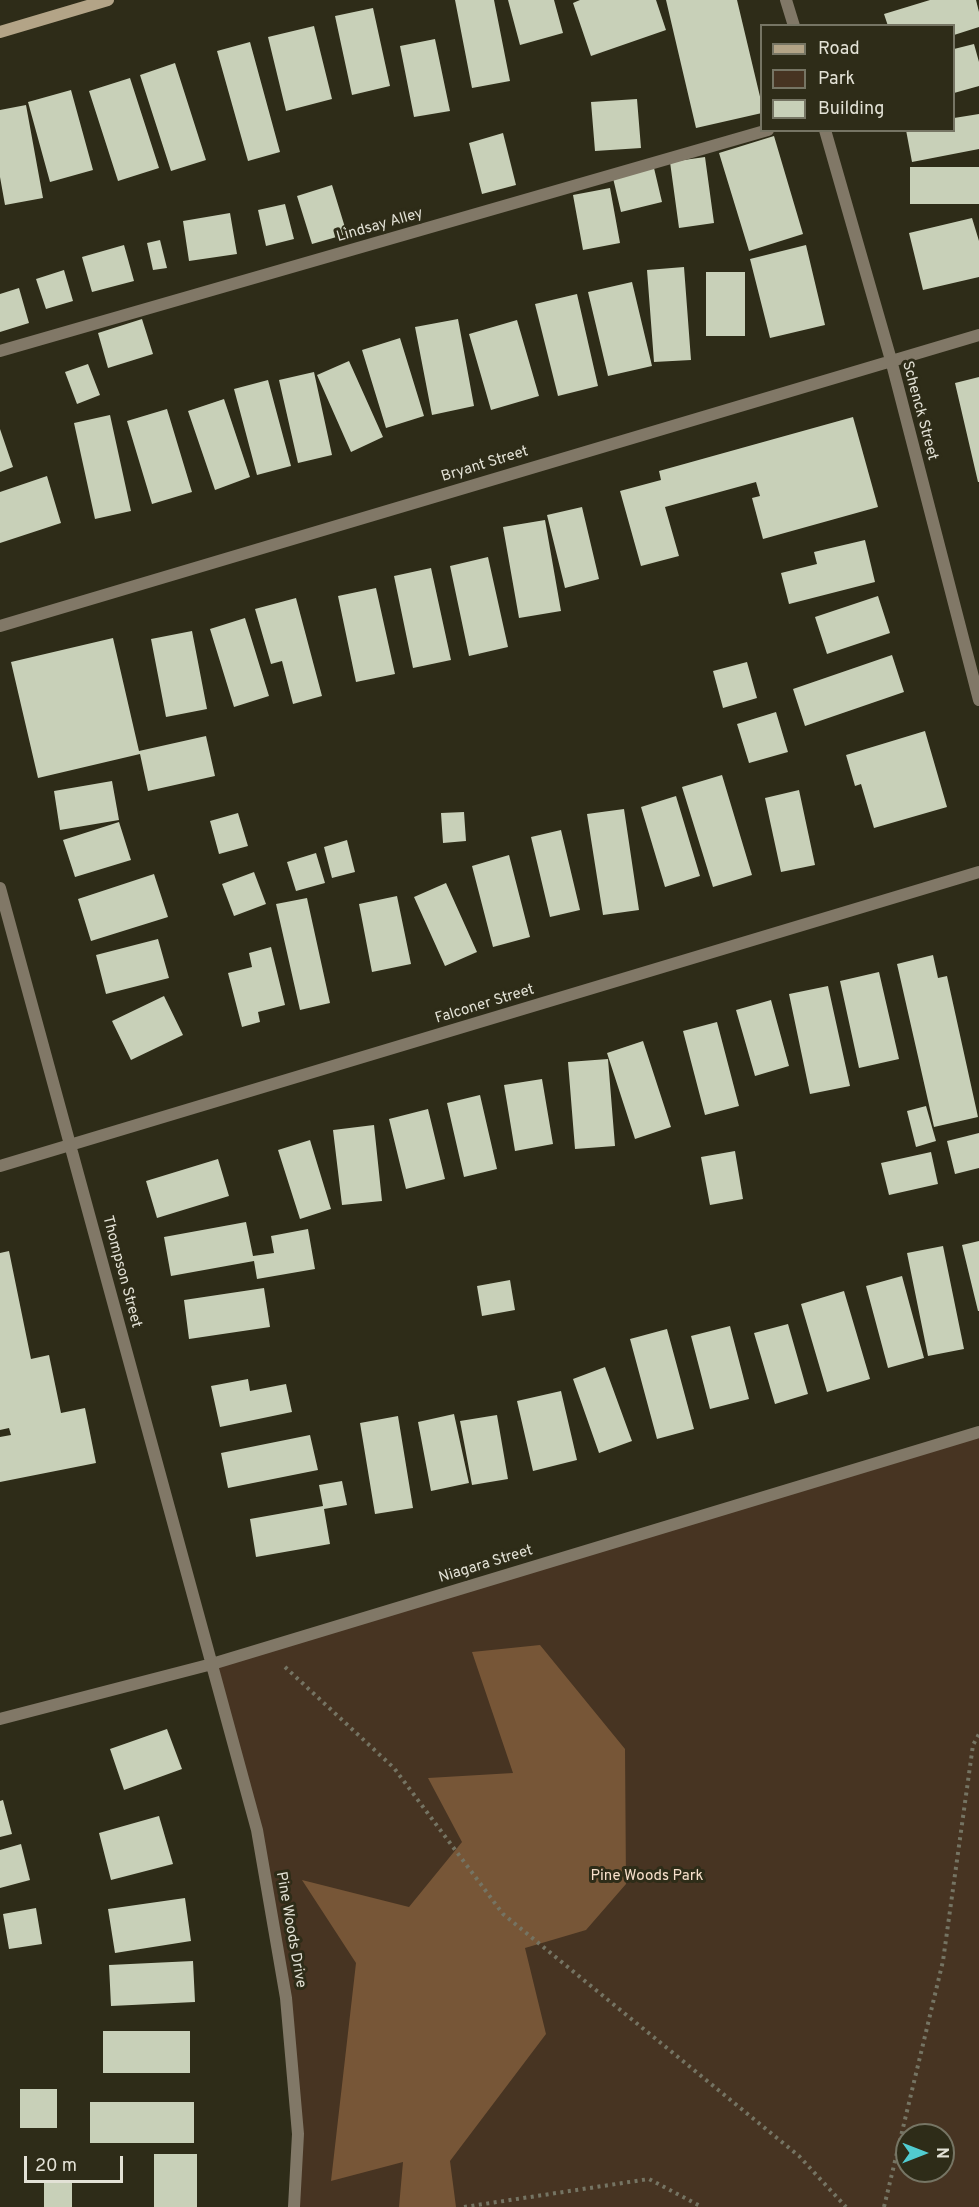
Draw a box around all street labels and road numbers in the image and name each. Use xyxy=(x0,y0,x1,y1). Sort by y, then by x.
street label: Lindsay Alley xyxy=(335,205,425,247)
street label: Schenck Street xyxy=(897,359,941,463)
street label: Bryant Street xyxy=(439,443,531,487)
street label: Falconer Street xyxy=(433,981,537,1029)
street label: Thompson Street xyxy=(97,1214,145,1330)
street label: Niagara Street xyxy=(437,1542,535,1588)
street label: Pine Woods Drive xyxy=(271,1871,309,1989)

